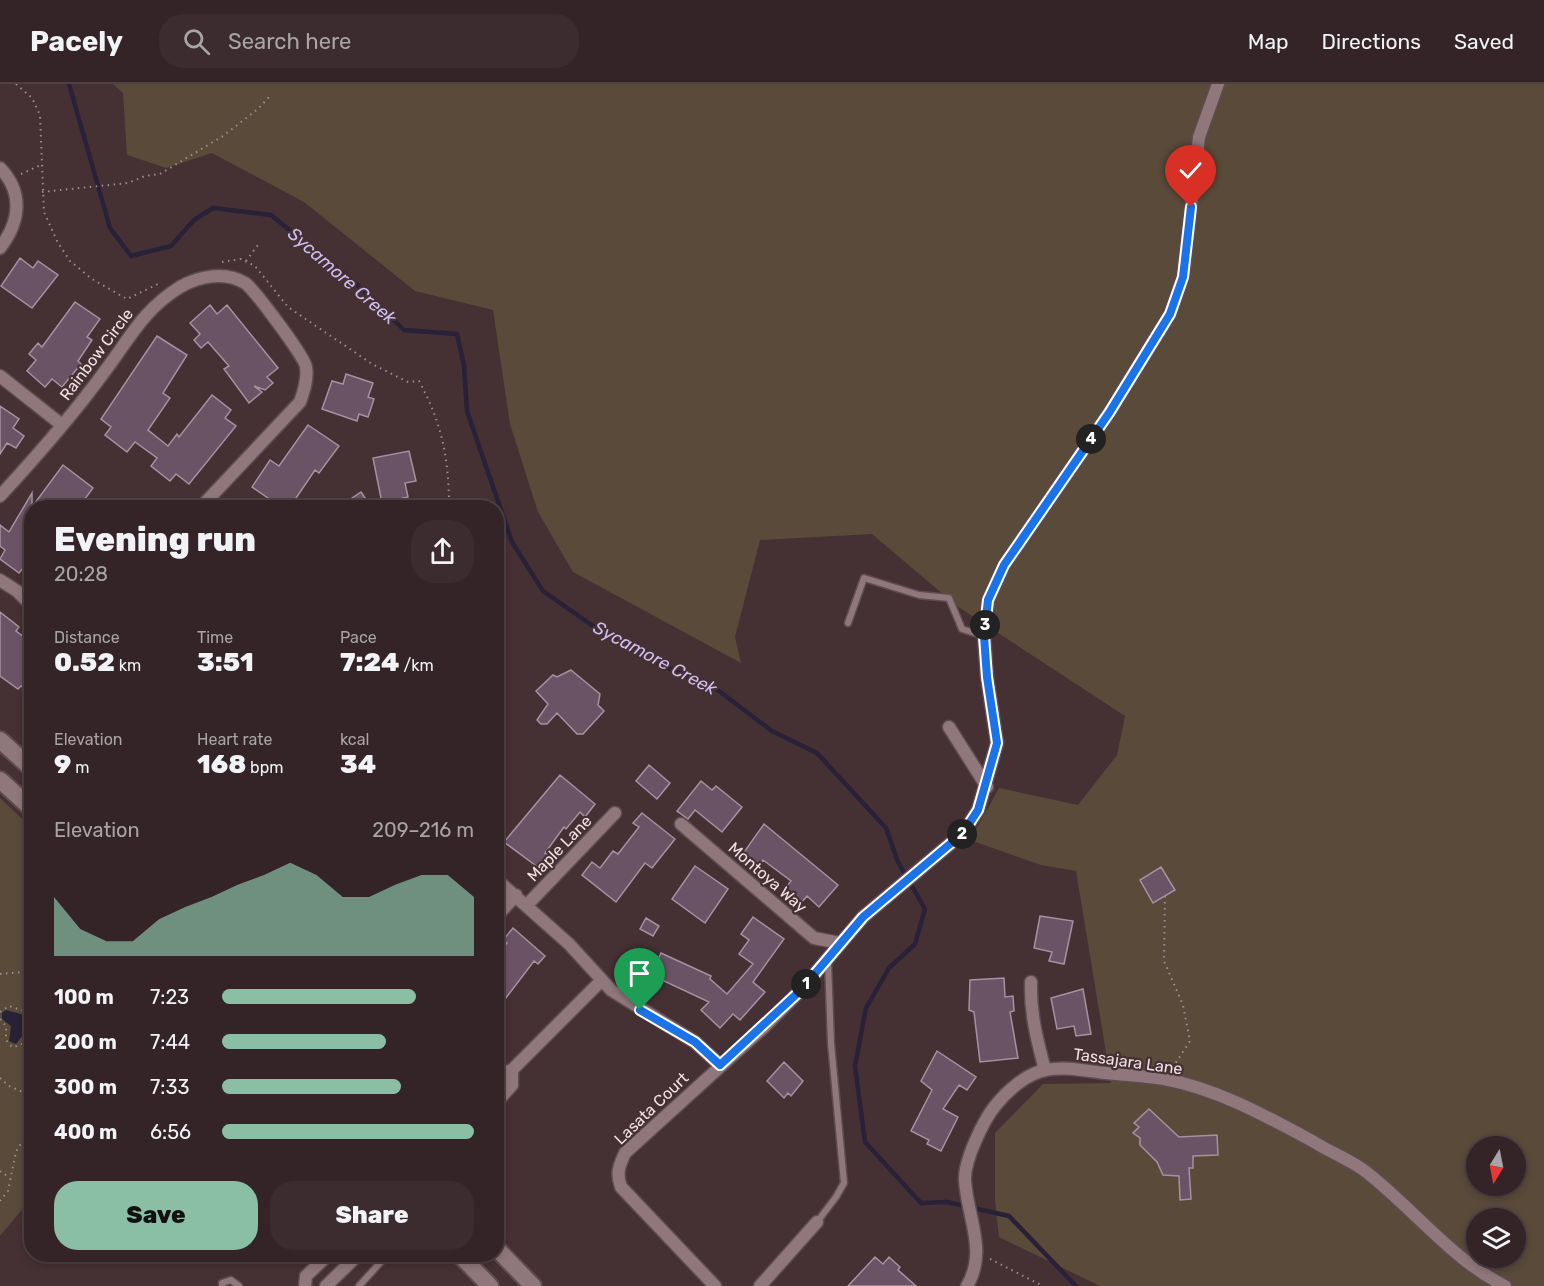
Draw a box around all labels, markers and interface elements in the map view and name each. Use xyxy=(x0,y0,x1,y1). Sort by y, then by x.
search box xyxy=(159,14,579,68)
text: Pacely xyxy=(30,25,123,58)
icon: search xyxy=(180,25,213,58)
text: Search here xyxy=(228,28,351,55)
text: Map xyxy=(1248,29,1289,54)
text: Directions xyxy=(1322,29,1421,54)
text: Saved xyxy=(1454,29,1514,54)
pin xyxy=(1165,145,1216,207)
icon: check xyxy=(1174,154,1207,187)
water label: Sycamore Creek xyxy=(283,223,401,330)
street label: Rainbow Circle xyxy=(56,305,137,404)
pin: 4 xyxy=(1076,424,1106,454)
text: 4 xyxy=(1086,429,1096,448)
text: Evening run xyxy=(54,520,256,559)
button: share xyxy=(411,520,474,583)
text: 20:28 xyxy=(54,562,108,586)
pin: 3 xyxy=(970,610,1000,640)
text: 3 xyxy=(980,615,990,634)
water label: Sycamore Creek xyxy=(589,616,721,700)
text: Distance xyxy=(54,628,120,647)
text: Time xyxy=(197,628,233,647)
text: Pace xyxy=(340,628,377,647)
text: 0.52 xyxy=(54,647,115,678)
text: 3:51 xyxy=(197,647,254,678)
text: 7:24 xyxy=(340,647,400,678)
text: km xyxy=(115,656,141,675)
text: /km xyxy=(400,656,434,675)
text: Elevation xyxy=(54,730,123,749)
text: Heart rate xyxy=(197,730,272,749)
text: kcal xyxy=(340,730,369,749)
text: 9 xyxy=(54,749,71,780)
text: 168 xyxy=(197,749,246,780)
text: 34 xyxy=(340,749,376,780)
text: m xyxy=(71,758,89,777)
text: bpm xyxy=(246,758,283,777)
street label: Maple Lane xyxy=(523,811,596,885)
text: Elevation xyxy=(54,818,140,842)
text: 209–216 m xyxy=(372,818,474,842)
pin: 2 xyxy=(947,819,977,849)
text: 2 xyxy=(957,824,967,843)
street label: Montoya Way xyxy=(725,838,811,917)
pin xyxy=(614,948,665,1010)
icon: arrive xyxy=(623,957,656,990)
pin: 1 xyxy=(791,969,821,999)
text: 1 xyxy=(802,974,810,993)
text: 100 m xyxy=(54,985,114,1009)
text: 7:23 xyxy=(150,985,189,1009)
text: 200 m xyxy=(54,1030,117,1054)
text: 7:44 xyxy=(150,1030,190,1054)
street label: Tassajara Lane xyxy=(1072,1044,1184,1079)
street label: Lasata Court xyxy=(610,1068,692,1148)
text: 300 m xyxy=(54,1075,117,1099)
text: 7:33 xyxy=(150,1075,189,1099)
text: 400 m xyxy=(54,1120,117,1144)
text: 6:56 xyxy=(150,1120,191,1144)
north arrow xyxy=(1466,1136,1526,1196)
map controls xyxy=(1466,1136,1526,1268)
button: Save xyxy=(54,1181,258,1250)
button: Share xyxy=(270,1181,474,1250)
button: layers xyxy=(1466,1208,1526,1268)

